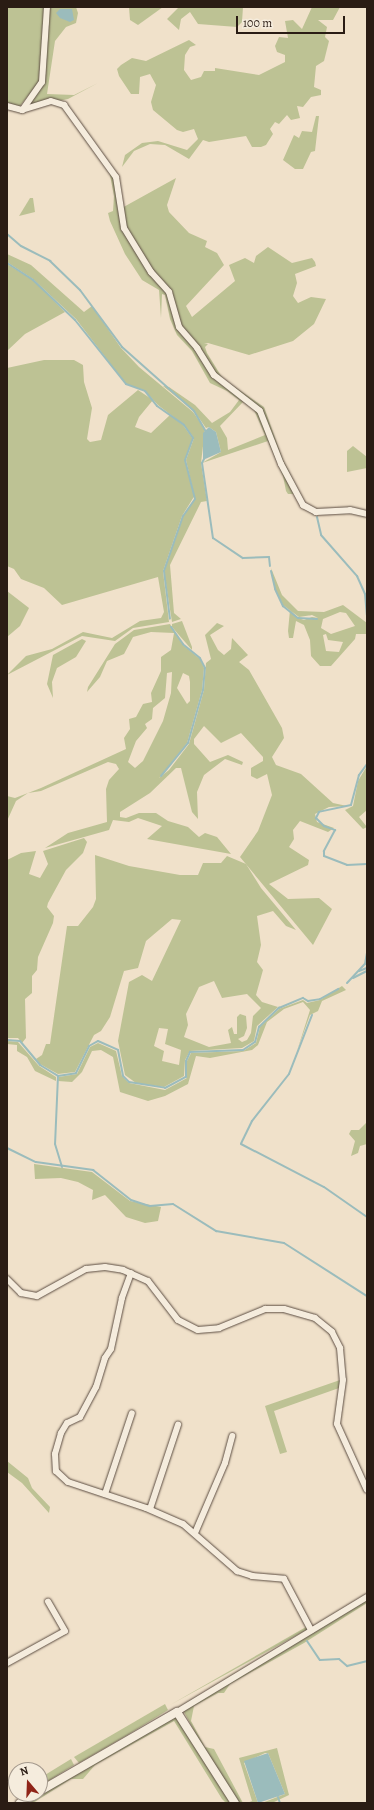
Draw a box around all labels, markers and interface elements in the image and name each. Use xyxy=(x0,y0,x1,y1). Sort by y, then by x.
scale bar xyxy=(238,8,347,34)
text: 100 m xyxy=(243,15,272,31)
north arrow xyxy=(8,1762,48,1802)
text: N xyxy=(18,1763,30,1780)

